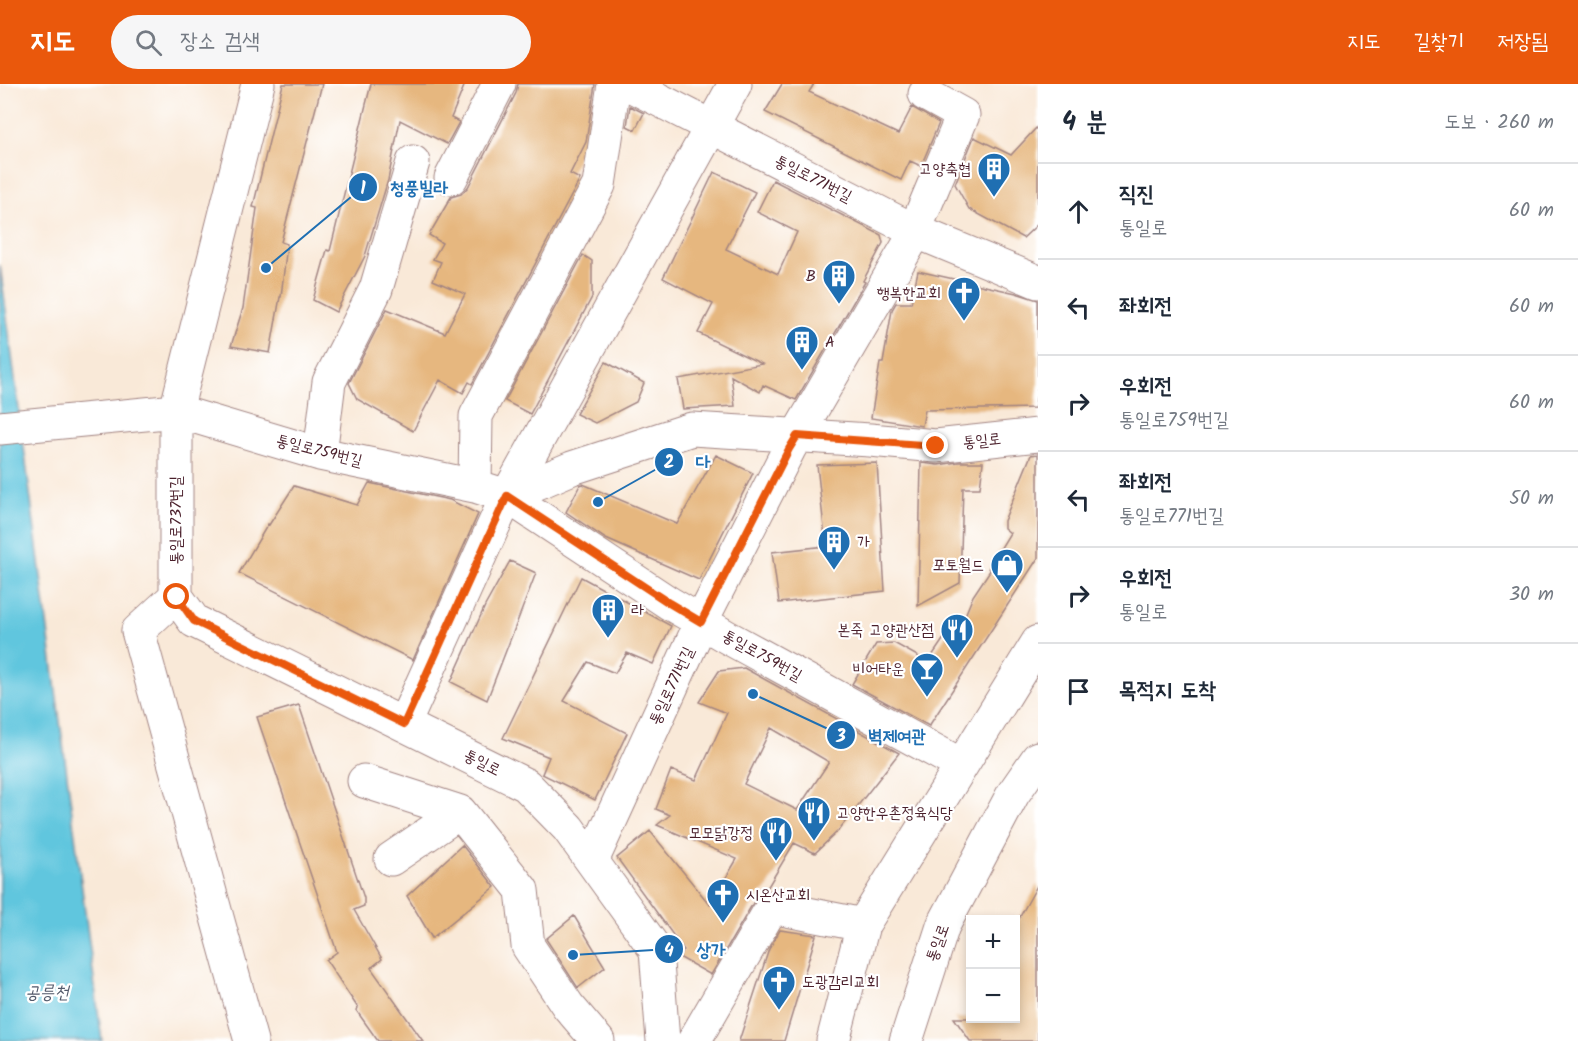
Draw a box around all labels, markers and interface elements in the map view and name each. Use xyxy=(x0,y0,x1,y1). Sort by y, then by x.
search box xyxy=(111,15,531,69)
text: 지도 xyxy=(30,20,75,65)
text: 장소 검색 xyxy=(180,25,260,60)
icon: search xyxy=(132,26,165,59)
text: 지도 xyxy=(1347,26,1381,59)
text: 길찾기 xyxy=(1414,26,1464,59)
text: 저장됨 xyxy=(1497,26,1548,59)
text: 4 분 xyxy=(1062,102,1107,144)
text: 도보 · 260 m xyxy=(1444,107,1554,139)
street label: 통일로771번길 xyxy=(770,149,856,209)
building icon: 고양축협 xyxy=(976,151,1012,198)
place label: 고양축협 xyxy=(920,157,971,182)
callout: 청풍빌라 xyxy=(348,169,460,205)
text: 1 xyxy=(360,175,366,204)
text: 청풍빌라 xyxy=(390,175,448,204)
text: 직진 xyxy=(1119,178,1154,213)
icon: ahead xyxy=(1062,195,1095,228)
text: 60 m xyxy=(1509,195,1554,227)
text: 통일로 xyxy=(1119,213,1167,245)
building icon: B xyxy=(821,258,857,305)
place label: B xyxy=(806,264,816,289)
church icon: 행복한교회 xyxy=(946,275,982,322)
place label: 행복한교회 xyxy=(877,281,941,306)
text: 좌회전 xyxy=(1119,290,1172,325)
icon: left xyxy=(1062,291,1095,324)
text: 60 m xyxy=(1509,291,1554,323)
building icon: A xyxy=(784,324,820,371)
place label: A xyxy=(825,330,835,355)
text: 우회전 xyxy=(1119,370,1172,405)
icon: right xyxy=(1062,387,1095,420)
text: 60 m xyxy=(1509,387,1554,419)
text: 통일로759번길 xyxy=(1119,405,1229,437)
street label: 통일로 xyxy=(961,427,1003,455)
street label: 통일로759번길 xyxy=(273,428,365,474)
route end xyxy=(922,432,948,458)
callout: 다 xyxy=(654,444,722,480)
text: 2 xyxy=(664,449,674,478)
text: 다 xyxy=(696,449,711,478)
text: 좌회전 xyxy=(1119,466,1172,501)
street label: 통일로737번길 xyxy=(164,476,189,564)
icon: left xyxy=(1062,483,1095,516)
text: 50 m xyxy=(1509,483,1554,515)
text: 통일로771번길 xyxy=(1119,501,1224,533)
building icon: 가 xyxy=(816,524,852,571)
place label: 가 xyxy=(857,530,870,555)
shop icon: 포토월드 xyxy=(989,547,1025,594)
place label: 포토월드 xyxy=(933,553,984,578)
text: 우회전 xyxy=(1119,562,1172,597)
icon: right xyxy=(1062,579,1095,612)
text: 30 m xyxy=(1509,579,1554,611)
route start xyxy=(163,583,189,609)
building icon: 라 xyxy=(590,592,626,639)
text: 통일로 xyxy=(1119,597,1167,629)
place label: 라 xyxy=(631,598,644,623)
restaurant icon: 본죽 고양관산점 xyxy=(939,612,975,659)
place label: 본죽 고양관산점 xyxy=(837,618,934,643)
street label: 통일로759번길 xyxy=(717,624,807,688)
street label: 통일로771번길 xyxy=(643,642,701,729)
bar icon: 비어타운 xyxy=(909,651,945,698)
place label: 비어타운 xyxy=(853,657,904,682)
text: 목적지 도착 xyxy=(1119,674,1216,709)
icon: arrive xyxy=(1062,675,1095,708)
callout: 벽제여관 xyxy=(826,717,938,753)
text: 3 xyxy=(835,723,846,752)
text: 벽제여관 xyxy=(868,723,926,752)
street label: 통일로 xyxy=(459,743,505,783)
restaurant icon: 고양한우촌정육식당 xyxy=(796,795,832,842)
place label: 고양한우촌정육식당 xyxy=(837,801,953,826)
restaurant icon: 모모닭강정 xyxy=(758,815,794,862)
place label: 모모닭강정 xyxy=(689,821,753,846)
church icon: 시온산교회 xyxy=(705,877,741,924)
place label: 시온산교회 xyxy=(746,883,810,908)
map controls xyxy=(966,915,1020,1023)
button: + xyxy=(966,915,1020,969)
street label: 통일로 xyxy=(920,921,956,965)
callout: 상가 xyxy=(654,931,737,967)
text: 4 xyxy=(664,937,674,966)
text: 상가 xyxy=(697,937,726,966)
church icon: 도광감리교회 xyxy=(761,964,797,1011)
button: − xyxy=(966,969,1020,1023)
place label: 도광감리교회 xyxy=(802,970,879,995)
water label: 공릉천 xyxy=(25,979,70,1008)

